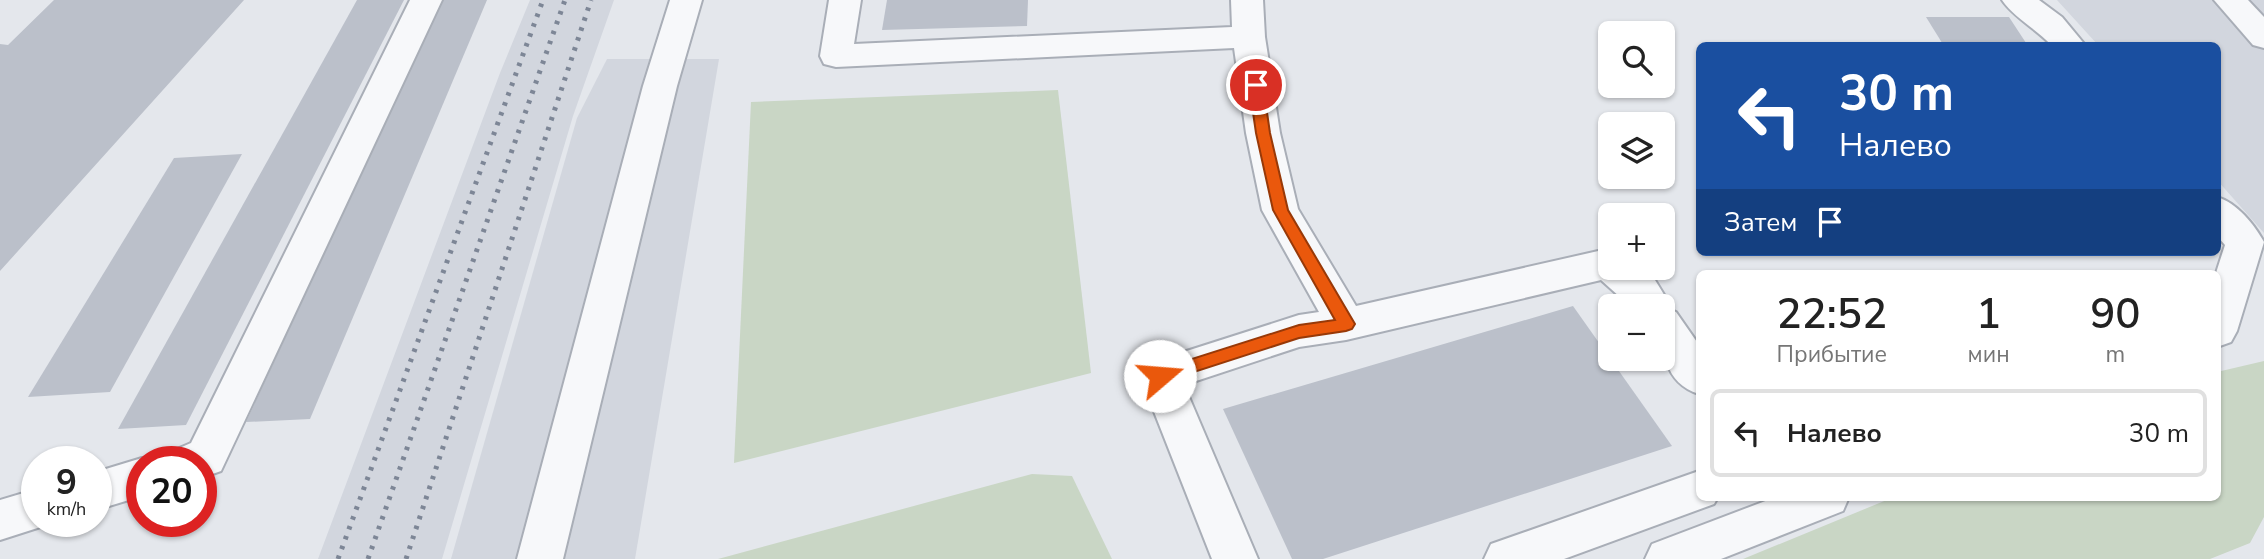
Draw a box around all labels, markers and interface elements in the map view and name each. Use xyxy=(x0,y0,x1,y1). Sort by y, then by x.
map controls xyxy=(1598,21,1675,371)
button: search xyxy=(1598,21,1675,98)
pin xyxy=(1226,55,1286,115)
text: 30 m xyxy=(1839,60,1954,127)
icon: arrive xyxy=(1237,66,1275,104)
icon: left xyxy=(1724,70,1815,161)
button: layers xyxy=(1598,112,1675,189)
text: Налево xyxy=(1839,124,1952,167)
button: + xyxy=(1598,203,1675,280)
icon: arrive xyxy=(1811,203,1849,241)
text: Затем xyxy=(1724,205,1797,240)
text: 22:52 xyxy=(1776,286,1887,343)
text: 1 xyxy=(1976,286,2001,343)
text: 90 xyxy=(2090,286,2141,343)
button: − xyxy=(1598,294,1675,371)
position arrow xyxy=(1123,339,1197,413)
text: Прибытие xyxy=(1777,339,1887,370)
text: мин xyxy=(1968,339,2010,370)
text: m xyxy=(2105,339,2125,370)
icon: left xyxy=(1728,414,1766,452)
text: Налево xyxy=(1787,416,1882,451)
text: 30 m xyxy=(2129,416,2189,451)
speed limit sign: 20 xyxy=(126,446,217,537)
text: 9 xyxy=(56,459,77,506)
text: km/h xyxy=(47,497,86,521)

